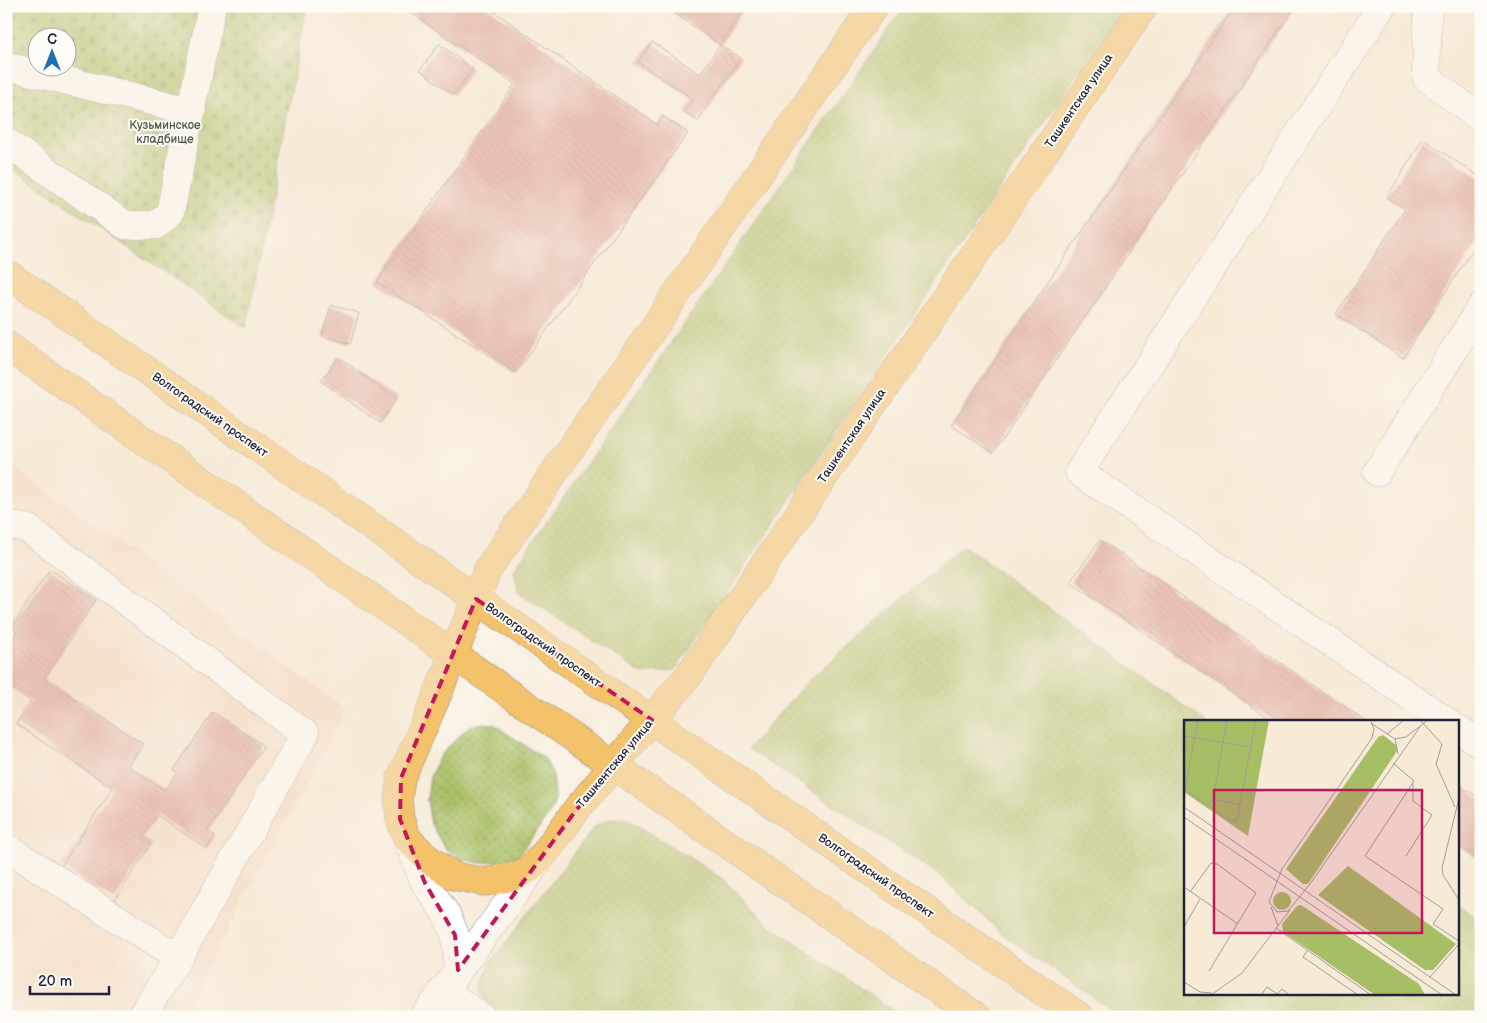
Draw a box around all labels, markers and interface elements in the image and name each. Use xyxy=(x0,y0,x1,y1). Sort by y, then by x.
north arrow xyxy=(28,28,78,78)
text: С xyxy=(47,31,57,48)
street label: Ташкентская улица xyxy=(1042,51,1116,151)
park label: Кузьминское кладбище xyxy=(129,118,201,147)
street label: Волгоградский проспект xyxy=(149,369,271,461)
street label: Ташкентская улица xyxy=(815,386,889,486)
street label: Волгоградский проспект xyxy=(482,599,604,691)
street label: Ташкентская улица xyxy=(574,717,656,811)
inset map xyxy=(1184,720,1460,996)
street label: Волгоградский проспект xyxy=(815,830,937,922)
scale bar xyxy=(30,963,109,995)
text: 20 m xyxy=(38,972,72,991)

